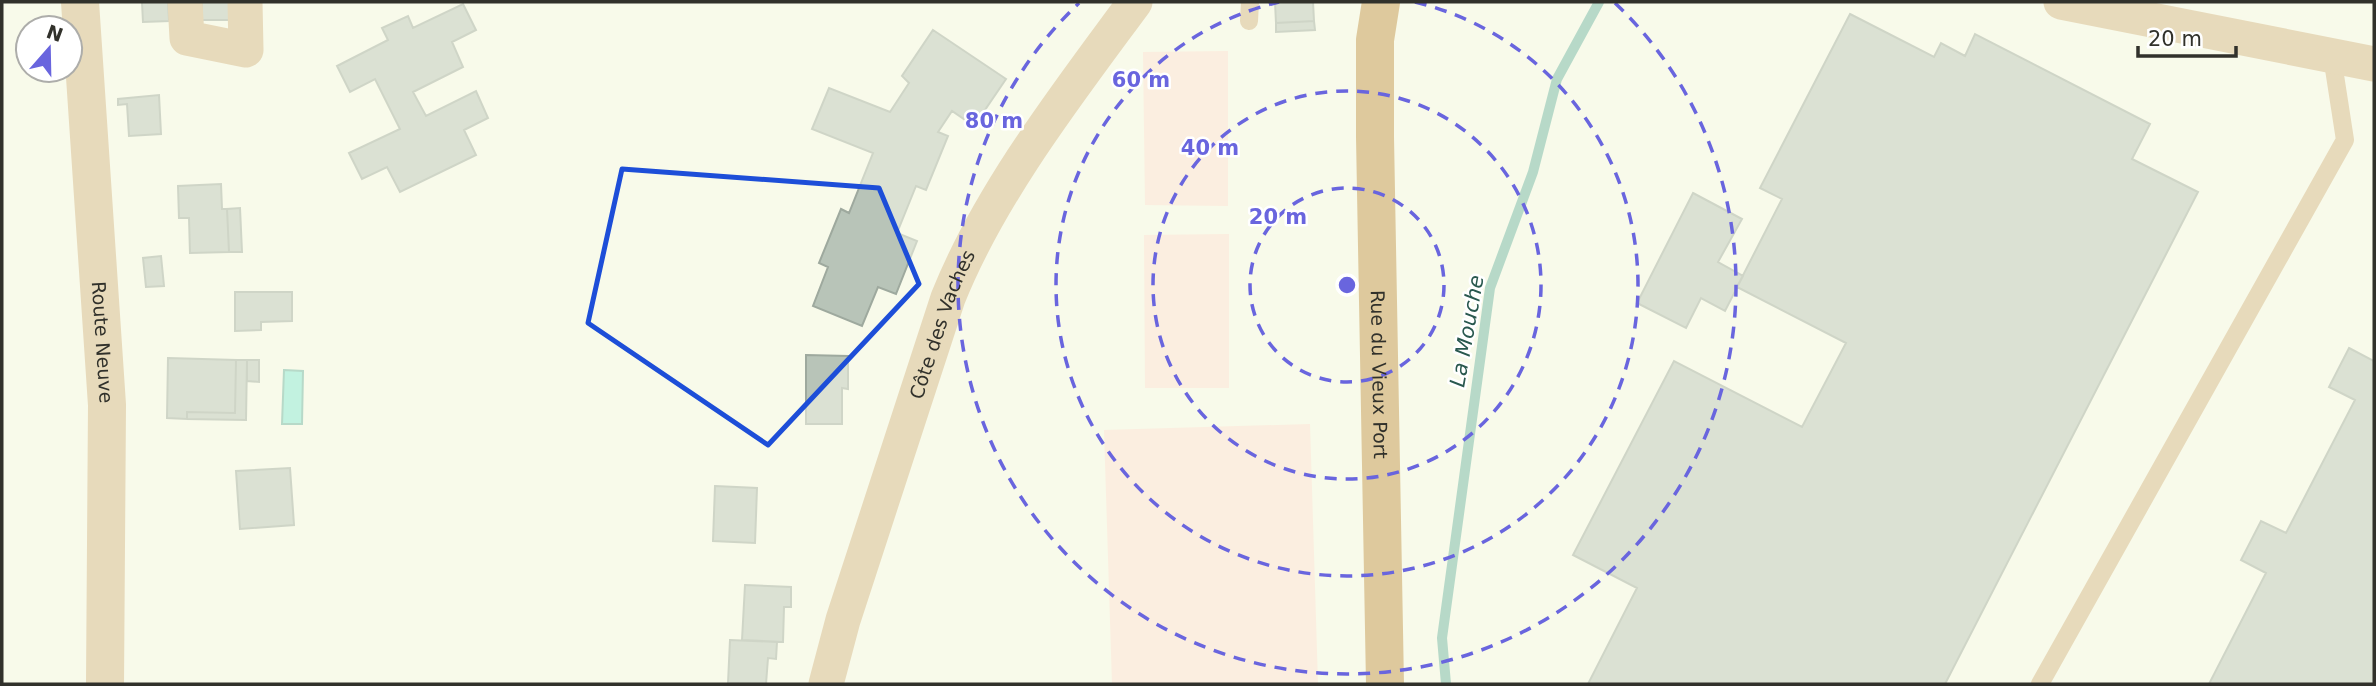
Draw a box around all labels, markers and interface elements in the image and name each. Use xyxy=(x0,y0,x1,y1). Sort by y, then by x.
north arrow xyxy=(14,14,84,84)
scale bar xyxy=(2138,14,2236,58)
text: N xyxy=(44,20,66,46)
text: 20 m xyxy=(2148,27,2202,51)
text: 60 m xyxy=(1112,68,1170,92)
text: 80 m xyxy=(965,109,1023,133)
text: 40 m xyxy=(1181,136,1239,160)
text: 20 m xyxy=(1249,205,1307,229)
street label: Côte des Vaches xyxy=(905,246,979,402)
centre of rings xyxy=(1335,273,1359,297)
water label: La Mouche xyxy=(1445,273,1489,389)
street label: Route Neuve xyxy=(88,281,118,404)
street label: Rue du Vieux Port xyxy=(1367,290,1392,459)

